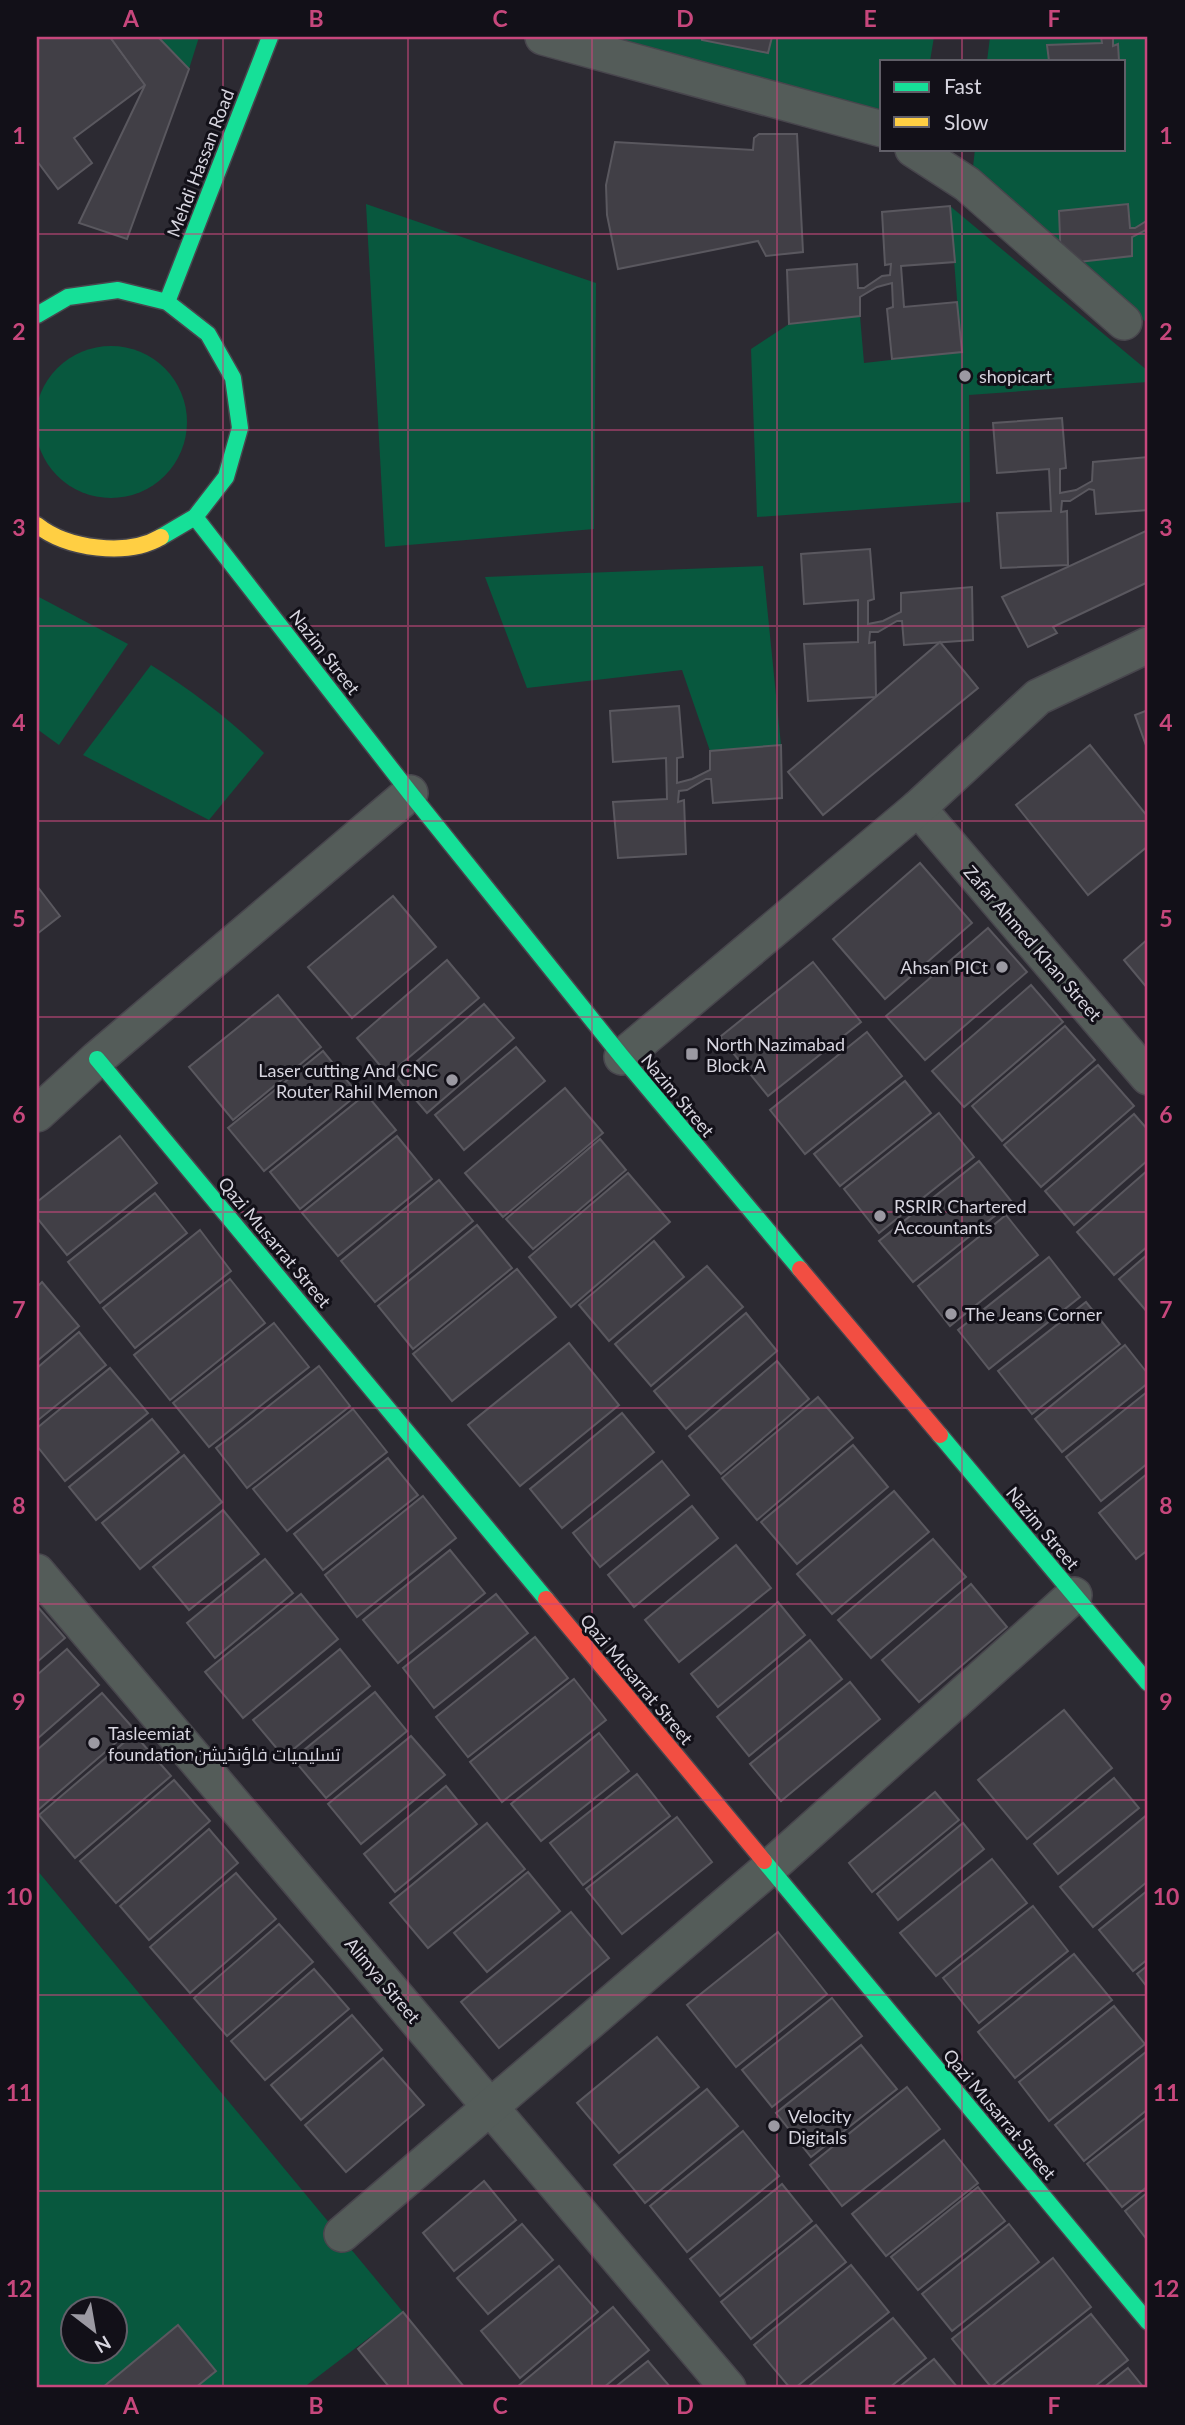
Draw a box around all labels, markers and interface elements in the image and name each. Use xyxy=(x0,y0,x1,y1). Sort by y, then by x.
text: A xyxy=(122,4,140,32)
text: B xyxy=(308,4,324,32)
text: C xyxy=(492,4,508,32)
text: D xyxy=(676,4,694,32)
text: E xyxy=(863,4,877,32)
text: F xyxy=(1047,4,1061,32)
legend xyxy=(880,60,1126,150)
text: Fast xyxy=(944,73,982,98)
street label: Mehdi Hassan Road xyxy=(162,86,238,240)
text: Slow xyxy=(944,109,989,134)
text: 1 xyxy=(12,121,26,149)
text: 1 xyxy=(1159,121,1173,149)
text: 2 xyxy=(12,317,26,345)
text: 2 xyxy=(1159,317,1173,345)
place label: shopicart xyxy=(979,365,1053,387)
marker: shopicart xyxy=(957,368,973,384)
text: 3 xyxy=(12,513,26,541)
text: 3 xyxy=(1159,513,1173,541)
street label: Nazim Street xyxy=(285,605,365,699)
text: 4 xyxy=(12,708,26,736)
text: 4 xyxy=(1159,708,1173,736)
street label: Zafar Ahmed Khan Street xyxy=(959,861,1107,1026)
text: 5 xyxy=(12,904,26,932)
text: 5 xyxy=(1159,904,1173,932)
place label: Ahsan PICt xyxy=(900,956,989,978)
marker: Ahsan PICt xyxy=(994,959,1010,975)
place label: North Nazimabad Block A xyxy=(706,1033,845,1076)
marker: North Nazimabad Block A xyxy=(684,1046,700,1062)
street label: Nazim Street xyxy=(637,1049,719,1141)
place label: Laser cutting And CNC Router Rahil Memon xyxy=(258,1059,438,1102)
marker: Laser cutting And CNC Router Rahil Memon xyxy=(444,1072,460,1088)
text: 6 xyxy=(12,1100,26,1128)
text: 6 xyxy=(1159,1100,1173,1128)
street label: Qazi Musarrat Street xyxy=(214,1172,336,1312)
place label: RSRIR Chartered Accountants xyxy=(894,1195,1027,1238)
marker: RSRIR Chartered Accountants xyxy=(872,1208,888,1224)
text: 7 xyxy=(12,1295,26,1323)
text: 7 xyxy=(1159,1295,1173,1323)
place label: The Jeans Corner xyxy=(965,1303,1102,1325)
marker: The Jeans Corner xyxy=(943,1306,959,1322)
street label: Nazim Street xyxy=(1002,1482,1084,1574)
text: 8 xyxy=(12,1491,26,1519)
text: 8 xyxy=(1159,1491,1173,1519)
street label: Qazi Musarrat Street xyxy=(576,1609,698,1749)
text: 9 xyxy=(12,1687,26,1715)
text: 9 xyxy=(1159,1687,1173,1715)
place label: Tasleemiat foundationتسلیمیات فاؤنڈیشن xyxy=(108,1722,340,1766)
marker: Tasleemiat foundationتسلیمیات فاؤنڈیشن xyxy=(86,1735,102,1751)
text: 10 xyxy=(6,1882,32,1910)
text: 10 xyxy=(1153,1882,1179,1910)
street label: Alimya Street xyxy=(341,1933,426,2028)
street label: Qazi Musarrat Street xyxy=(939,2044,1061,2184)
text: 11 xyxy=(6,2078,32,2106)
text: 11 xyxy=(1153,2078,1179,2106)
place label: Velocity Digitals xyxy=(788,2105,852,2148)
marker: Velocity Digitals xyxy=(766,2118,782,2134)
text: 12 xyxy=(6,2274,32,2302)
text: 12 xyxy=(1153,2274,1179,2302)
north arrow xyxy=(60,2296,130,2366)
text: N xyxy=(91,2331,115,2359)
text: A xyxy=(122,2391,140,2419)
text: B xyxy=(308,2391,324,2419)
text: C xyxy=(492,2391,508,2419)
text: D xyxy=(676,2391,694,2419)
text: E xyxy=(863,2391,877,2419)
text: F xyxy=(1047,2391,1061,2419)

